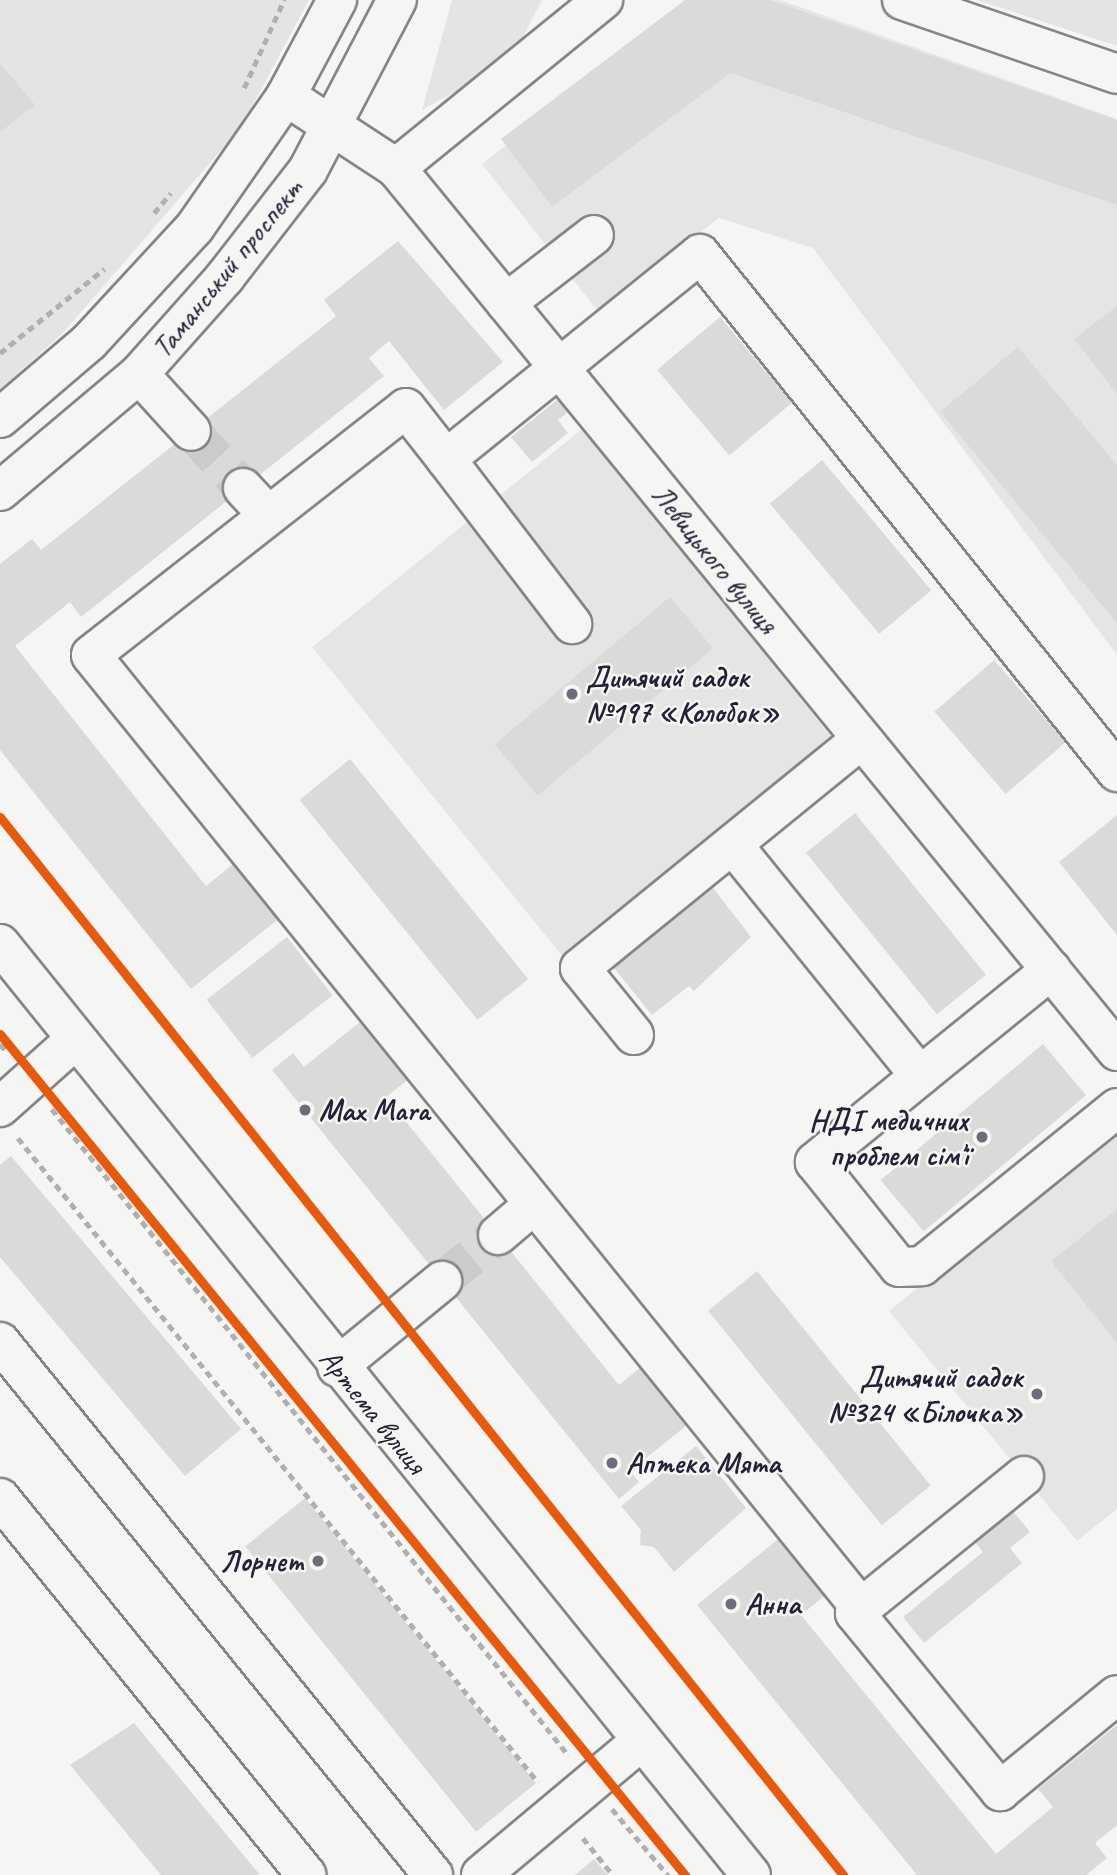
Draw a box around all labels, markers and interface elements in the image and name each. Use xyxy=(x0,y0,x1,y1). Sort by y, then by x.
street label: Таманський проспект xyxy=(144,171,310,365)
street label: Левицького вулиця xyxy=(644,477,786,641)
place label: Дитячий садок №197 «Колобок» xyxy=(586,659,779,730)
marker: Дитячий садок №197 «Колобок» xyxy=(564,686,580,702)
place label: Max Mara xyxy=(319,1092,430,1128)
marker: Max Mara xyxy=(297,1102,313,1118)
place label: НДІ медичних проблем сім'ї xyxy=(809,1102,968,1172)
marker: НДІ медичних проблем сім'ї xyxy=(974,1129,990,1145)
street label: Артема вулиця xyxy=(311,1340,435,1482)
place label: Дитячий садок №324 «Білочка» xyxy=(828,1359,1023,1430)
marker: Дитячий садок №324 «Білочка» xyxy=(1029,1386,1045,1402)
place label: Аптека Мята xyxy=(626,1445,778,1481)
marker: Аптека Мята xyxy=(604,1455,620,1471)
place label: Лорнет xyxy=(220,1543,304,1579)
marker: Лорнет xyxy=(310,1553,326,1569)
place label: Анна xyxy=(745,1586,800,1622)
marker: Анна xyxy=(723,1596,739,1612)

